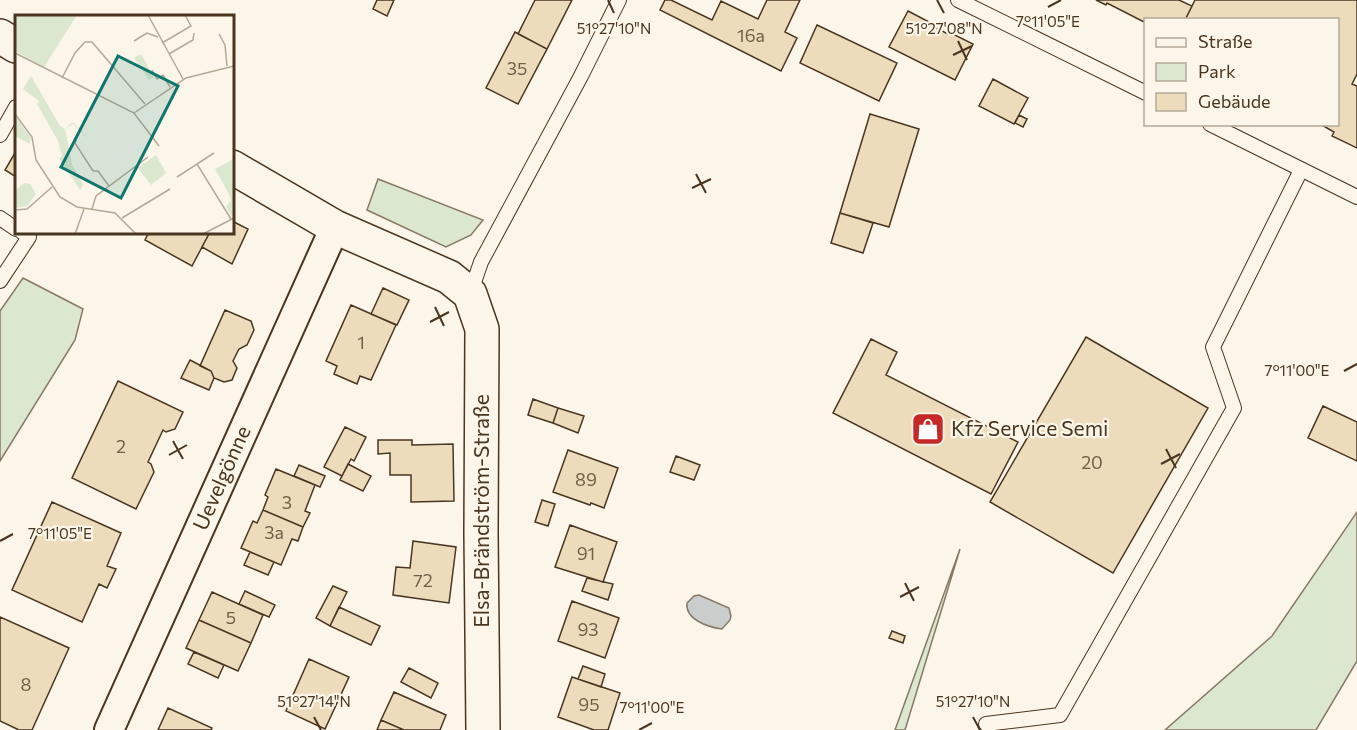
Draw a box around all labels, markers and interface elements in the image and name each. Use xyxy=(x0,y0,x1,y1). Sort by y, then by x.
text: 7°11'05"E xyxy=(1016,12,1080,30)
inset map xyxy=(15,15,234,234)
legend xyxy=(1144,18,1339,126)
text: 51°27'10"N xyxy=(577,19,651,37)
text: 51°27'08"N xyxy=(905,19,983,37)
house number: 16a xyxy=(737,24,765,46)
text: Straße xyxy=(1198,30,1253,52)
house number: 35 xyxy=(507,57,527,79)
text: Park xyxy=(1198,60,1236,82)
text: Gebäude xyxy=(1198,90,1271,112)
house number: 1 xyxy=(357,331,365,353)
text: 7°11'00"E xyxy=(1264,361,1330,379)
street label: Elsa-Brändström-Straße xyxy=(468,394,493,628)
shop icon: Kfz Service Semi xyxy=(910,411,946,447)
place label: Kfz Service Semi xyxy=(951,415,1108,440)
street label: Uevelgönne xyxy=(186,421,255,534)
house number: 2 xyxy=(116,435,126,457)
house number: 20 xyxy=(1081,451,1103,473)
house number: 89 xyxy=(575,468,597,490)
house number: 3 xyxy=(282,491,292,513)
house number: 3a xyxy=(264,521,284,543)
text: 7°11'05"E xyxy=(28,524,92,542)
house number: 91 xyxy=(577,542,595,564)
house number: 72 xyxy=(413,569,433,591)
house number: 5 xyxy=(226,606,236,628)
house number: 93 xyxy=(577,618,599,640)
house number: 8 xyxy=(21,673,32,695)
text: 51°27'14"N xyxy=(277,692,351,710)
text: 51°27'10"N xyxy=(936,692,1010,710)
house number: 95 xyxy=(578,693,600,715)
text: 7°11'00"E xyxy=(619,698,685,716)

